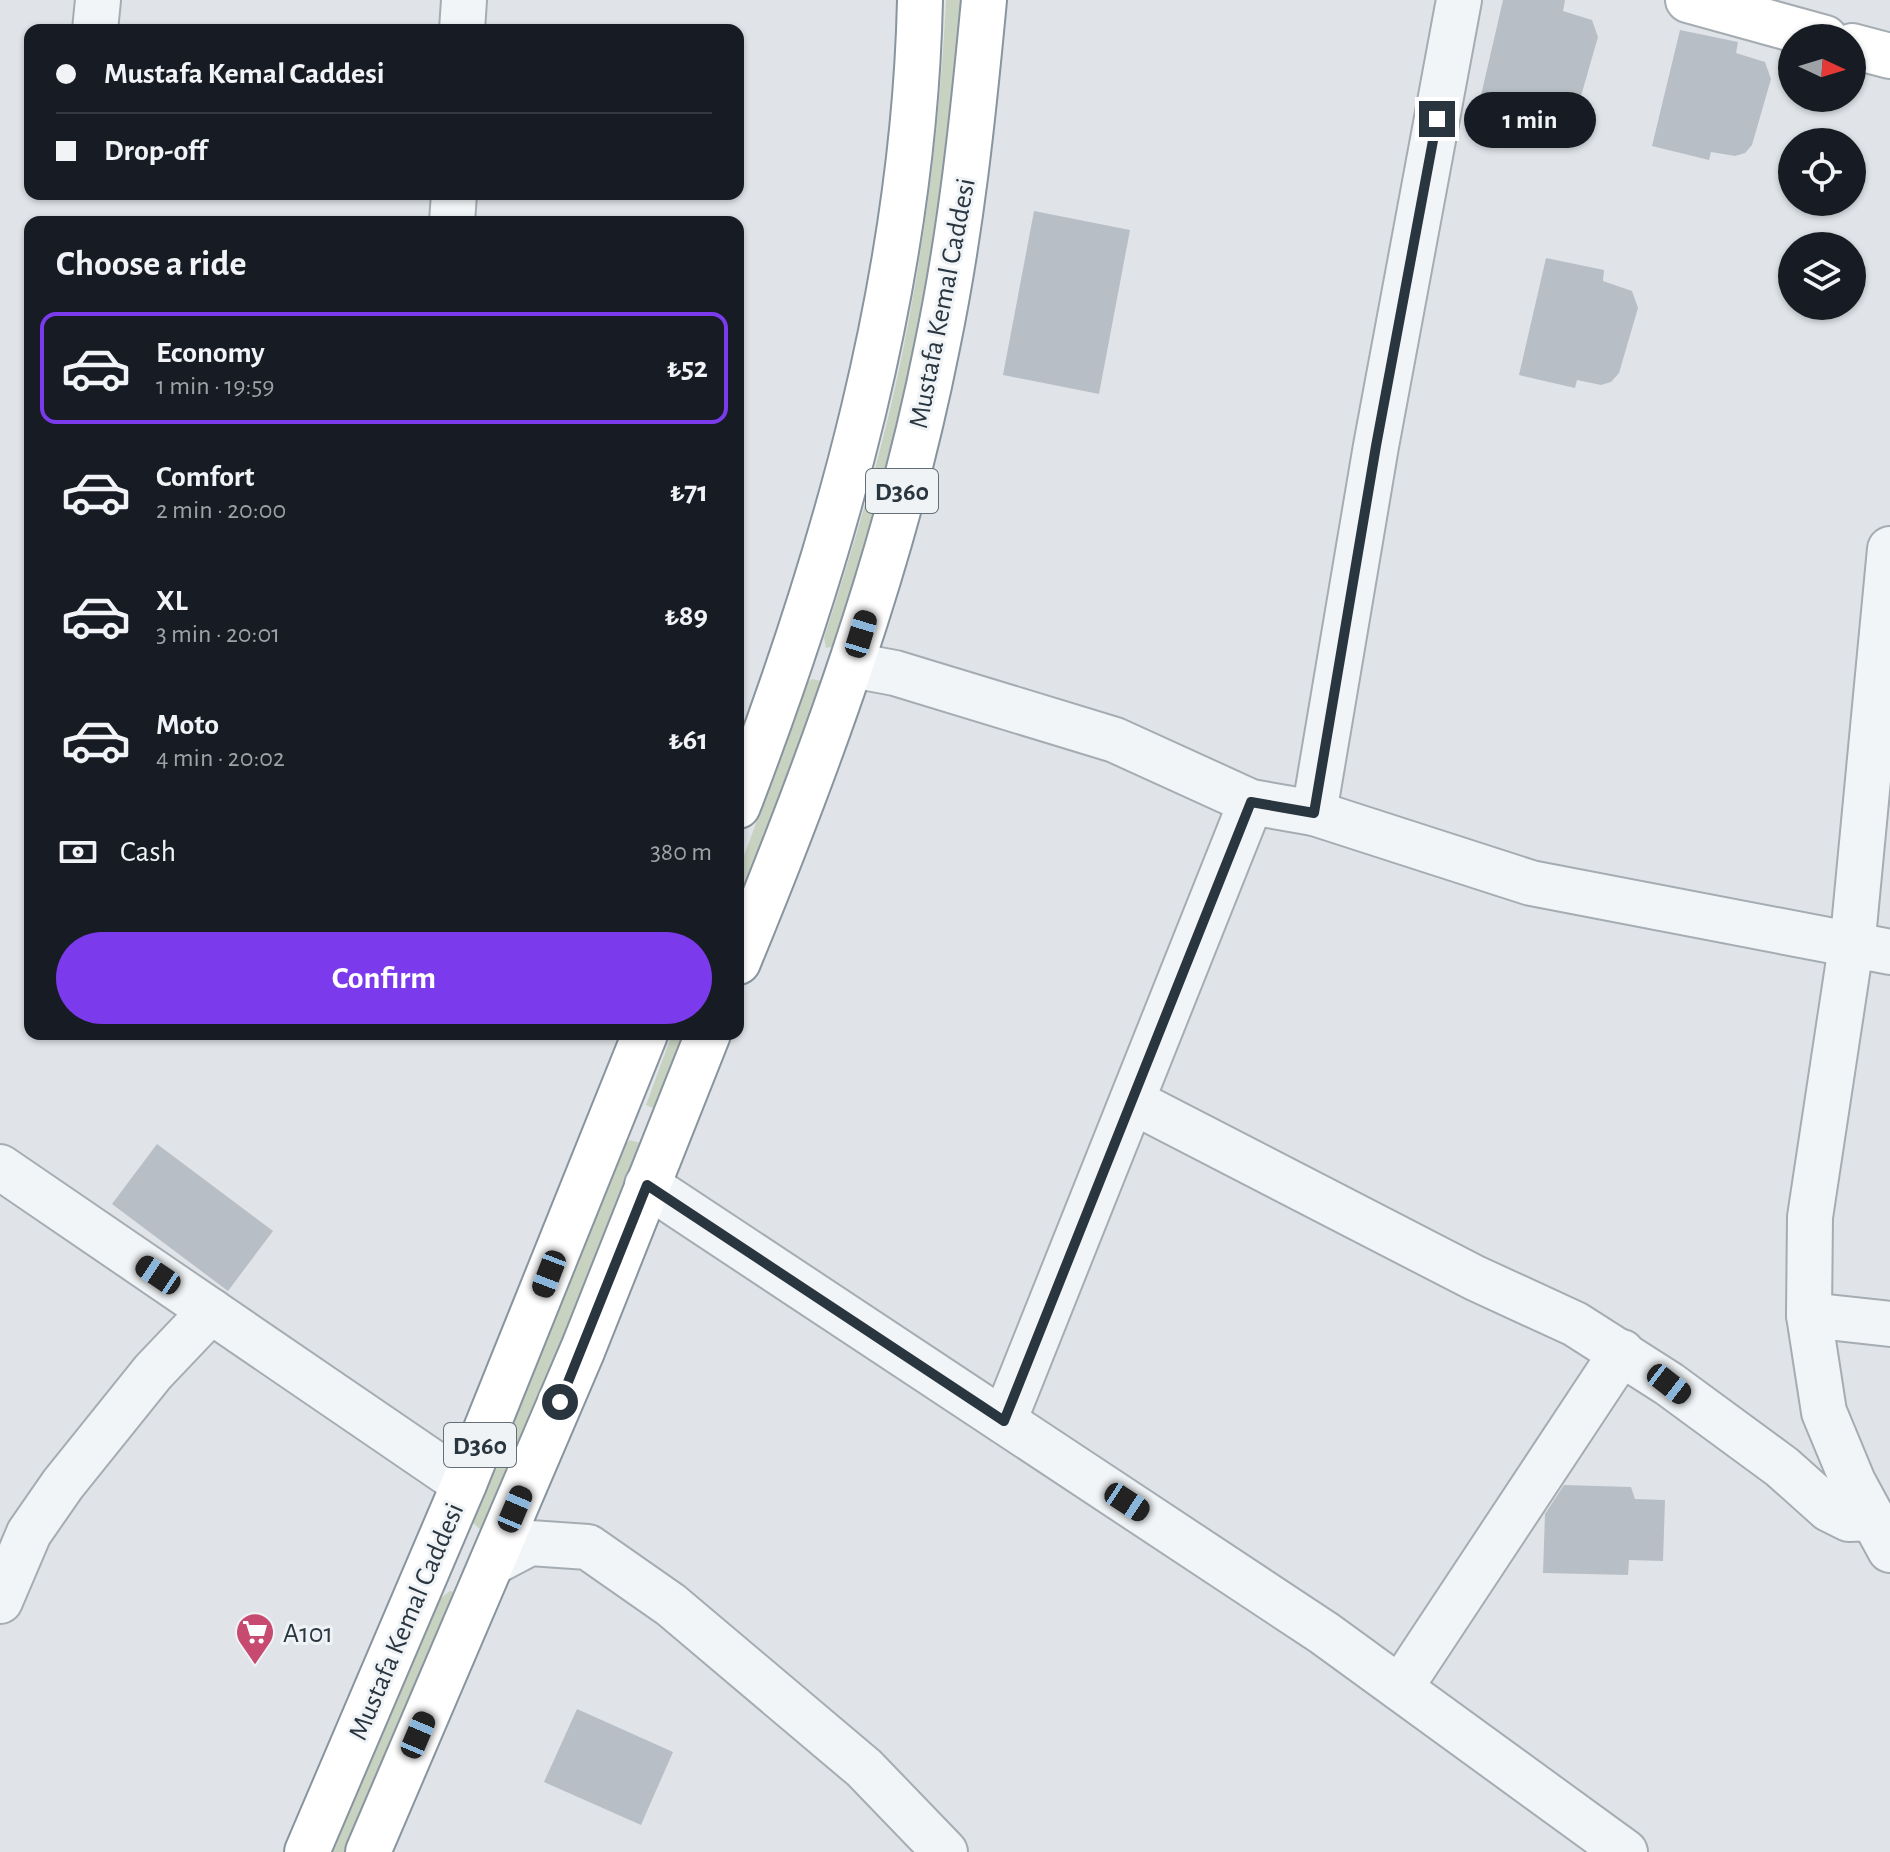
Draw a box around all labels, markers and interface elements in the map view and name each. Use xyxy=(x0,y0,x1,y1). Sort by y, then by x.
north arrow xyxy=(1778,24,1866,112)
map controls xyxy=(1778,24,1866,320)
text: Mustafa Kemal Caddesi xyxy=(104,59,385,89)
callout: 1 min xyxy=(1465,91,1597,147)
route end xyxy=(1419,101,1455,137)
text: 1 min xyxy=(1503,107,1557,133)
button: locate xyxy=(1778,128,1866,216)
text: Drop-off xyxy=(104,136,207,166)
street label: Mustafa Kemal Caddesi xyxy=(905,176,981,431)
button: layers xyxy=(1778,232,1866,320)
text: Choose a ride xyxy=(56,246,246,282)
icon: car xyxy=(60,332,132,404)
text: Economy xyxy=(156,338,265,368)
text: ₺52 xyxy=(667,353,708,383)
text: 1 min · 19:59 xyxy=(156,373,274,399)
icon: car xyxy=(60,456,132,528)
text: Comfort xyxy=(156,462,255,492)
road number: D360 xyxy=(866,469,938,513)
text: ₺71 xyxy=(670,477,708,507)
text: 2 min · 20:00 xyxy=(156,497,286,523)
icon: car xyxy=(60,580,132,652)
text: XL xyxy=(156,586,188,616)
text: ₺89 xyxy=(665,601,708,631)
car xyxy=(843,608,879,660)
text: 3 min · 20:01 xyxy=(156,621,280,647)
icon: car xyxy=(60,704,132,776)
text: Moto xyxy=(156,710,219,740)
text: ₺61 xyxy=(669,725,708,755)
text: 4 min · 20:02 xyxy=(156,745,285,771)
icon: cash xyxy=(56,830,100,874)
text: Cash xyxy=(120,837,176,867)
text: 380 m xyxy=(650,839,712,865)
button: Confirm xyxy=(56,932,712,1024)
car xyxy=(529,1247,569,1301)
car xyxy=(131,1252,185,1298)
car xyxy=(1643,1360,1695,1408)
route start xyxy=(542,1384,578,1420)
road number: D360 xyxy=(444,1423,516,1467)
car xyxy=(1100,1479,1154,1525)
car xyxy=(495,1482,535,1536)
street label: Mustafa Kemal Caddesi xyxy=(344,1499,469,1744)
supermarket icon: A101 xyxy=(234,1611,276,1666)
place label: A101 xyxy=(283,1620,333,1648)
car xyxy=(398,1708,438,1762)

